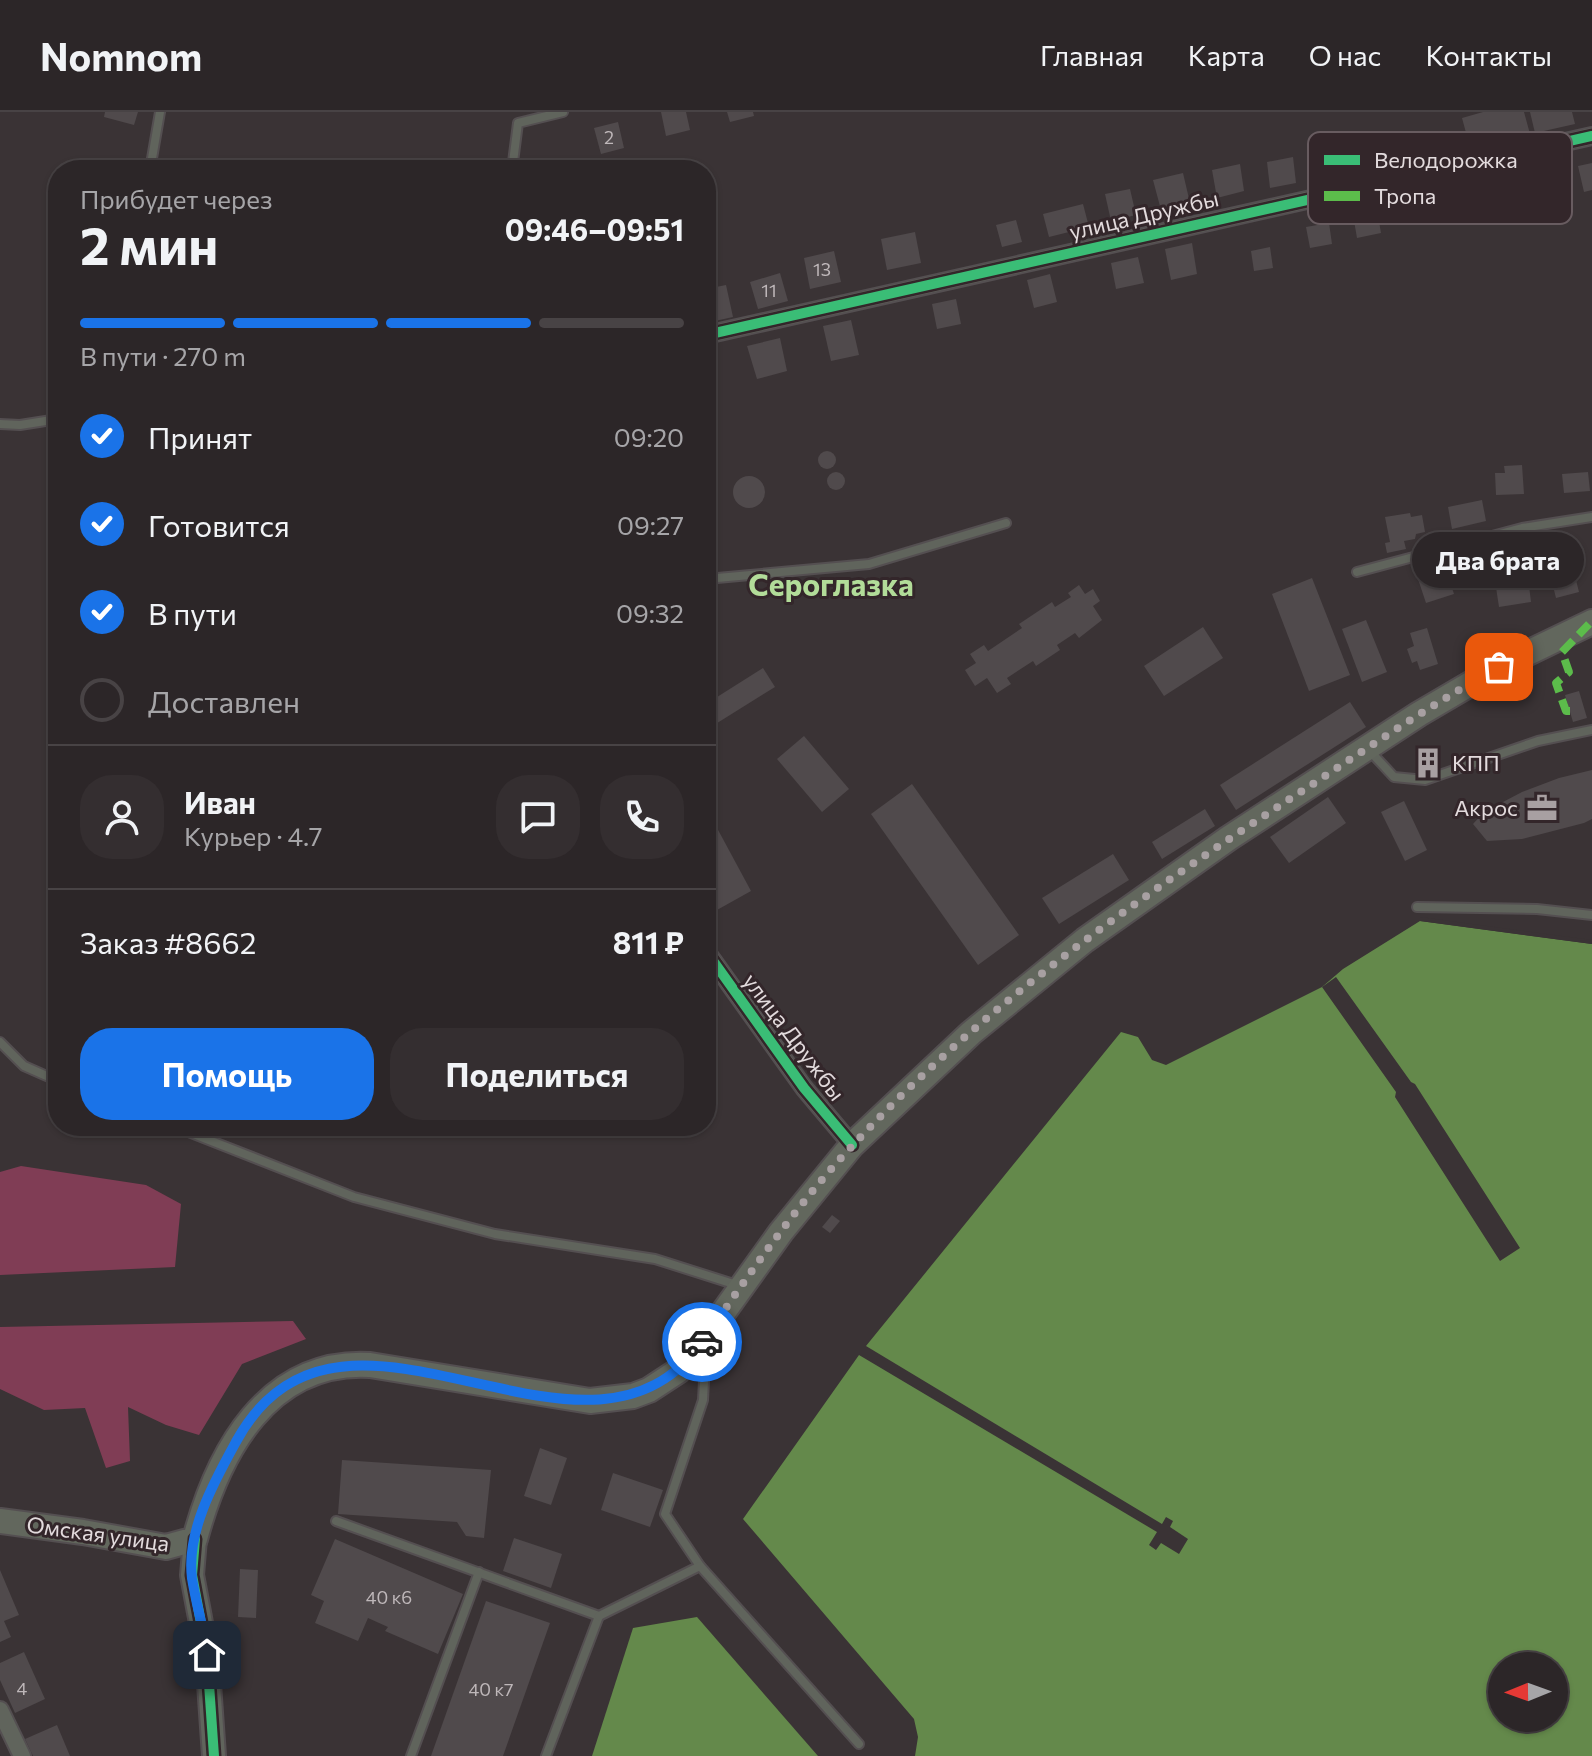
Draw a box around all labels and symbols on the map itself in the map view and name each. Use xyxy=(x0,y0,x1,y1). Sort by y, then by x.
house number: 2 xyxy=(604,126,614,148)
legend xyxy=(1308,132,1572,224)
text: Велодорожка xyxy=(1374,146,1518,173)
text: Тропа xyxy=(1374,182,1436,209)
street label: улица Дружбы xyxy=(1067,184,1221,245)
house number: 13 xyxy=(813,258,831,280)
house number: 11 xyxy=(761,279,777,301)
callout: Два брата xyxy=(1413,531,1585,587)
district label: Сероглазка xyxy=(748,565,914,602)
pin xyxy=(1465,633,1533,701)
building icon: КПП xyxy=(1411,746,1445,780)
place label: КПП xyxy=(1452,749,1500,776)
office icon: Акрос xyxy=(1525,791,1559,825)
place label: Акрос xyxy=(1454,794,1518,821)
street label: улица Дружбы xyxy=(738,968,851,1106)
courier xyxy=(662,1302,742,1382)
street label: Омская улица xyxy=(25,1510,171,1557)
house number: 40 к6 xyxy=(366,1586,412,1608)
pin xyxy=(173,1621,241,1689)
north arrow xyxy=(1488,1652,1568,1732)
house number: 4 xyxy=(17,1677,28,1699)
house number: 40 к7 xyxy=(468,1678,514,1700)

